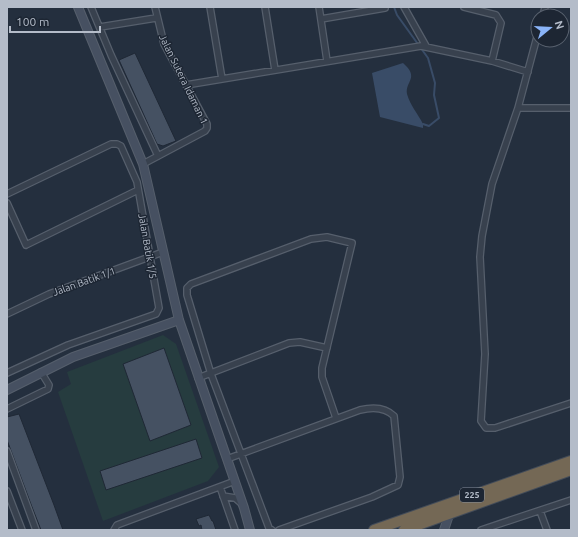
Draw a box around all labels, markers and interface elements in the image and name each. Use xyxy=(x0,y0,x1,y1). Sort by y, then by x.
scale bar xyxy=(10,8,100,34)
north arrow xyxy=(530,8,570,48)
text: 100 m xyxy=(16,15,49,28)
text: N xyxy=(553,19,566,31)
street label: Jalan Sutera Idaman 1 xyxy=(157,33,210,126)
street label: Jalan Batik 1/5 xyxy=(136,213,159,280)
street label: Jalan Batik 1/1 xyxy=(51,265,117,298)
road number: 225 xyxy=(460,488,484,502)

